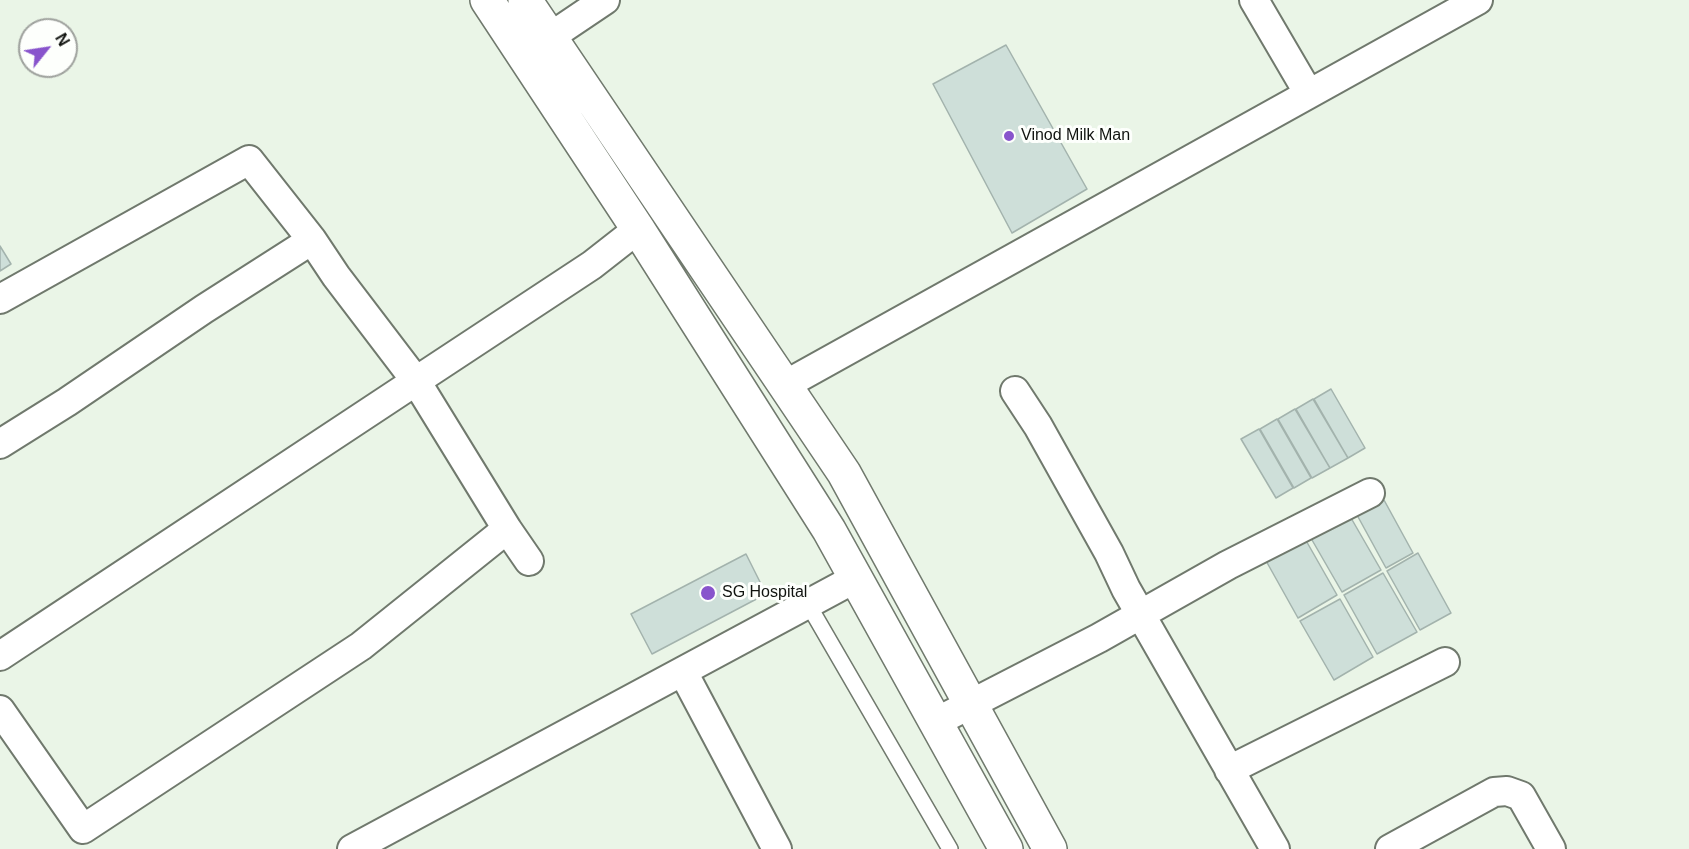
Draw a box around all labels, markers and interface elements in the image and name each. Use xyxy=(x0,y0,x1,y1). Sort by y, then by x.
north arrow xyxy=(18,18,78,78)
text: N xyxy=(52,30,73,49)
place label: Vinod Milk Man xyxy=(1021,126,1130,146)
marker: Vinod Milk Man xyxy=(1002,129,1016,143)
place label: SG Hospital xyxy=(722,583,807,603)
marker: SG Hospital xyxy=(699,584,717,602)

